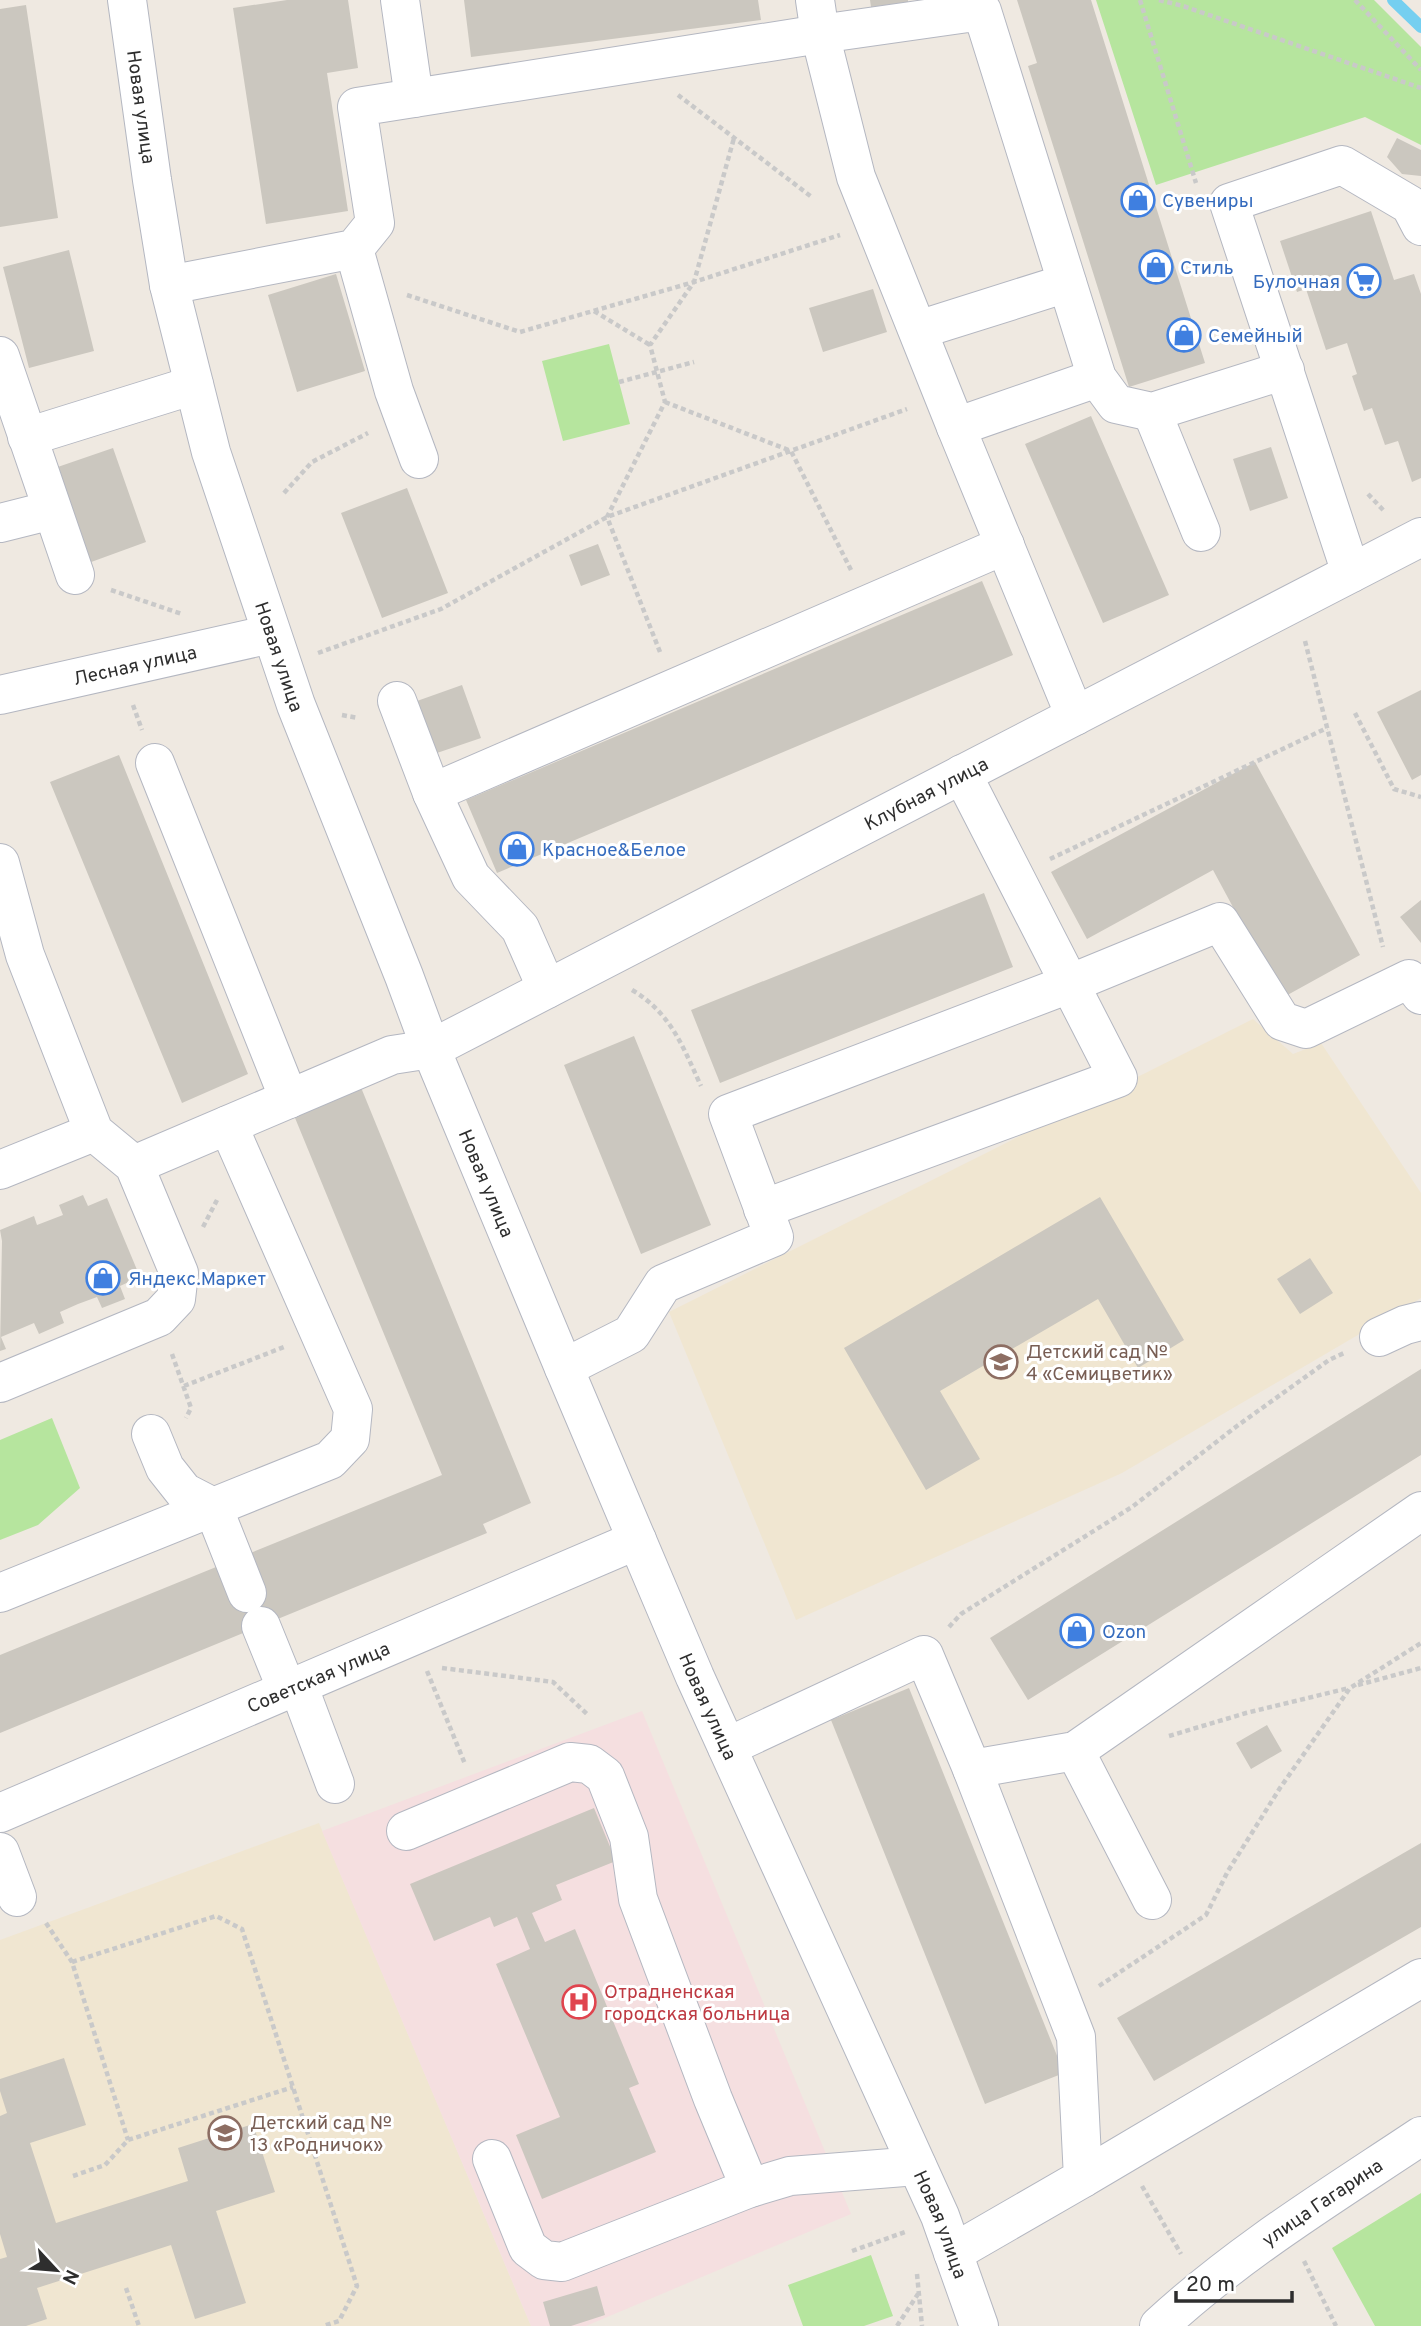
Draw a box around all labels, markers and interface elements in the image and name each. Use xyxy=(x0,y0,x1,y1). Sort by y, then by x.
street label: Новая улица xyxy=(120,49,160,166)
shop icon: Сувениры xyxy=(1119,181,1157,219)
place label: Сувениры xyxy=(1162,190,1253,214)
shop icon: Стиль xyxy=(1137,248,1175,286)
place label: Стиль xyxy=(1180,257,1234,281)
supermarket icon: Булочная xyxy=(1345,262,1383,300)
place label: Булочная xyxy=(1253,271,1340,295)
shop icon: Семейный xyxy=(1165,316,1203,354)
place label: Семейный xyxy=(1208,325,1303,349)
street label: Новая улица xyxy=(248,599,308,716)
street label: Лесная улица xyxy=(71,641,199,692)
street label: Клубная улица xyxy=(861,753,993,837)
shop icon: Красное&Белое xyxy=(498,830,536,868)
place label: Красное&Белое xyxy=(542,839,686,863)
street label: Новая улица xyxy=(452,1126,518,1241)
shop icon: Яндекс.Маркет xyxy=(84,1259,122,1297)
place label: Яндекс.Маркет xyxy=(128,1268,266,1292)
place label: Детский сад № 4 «Семицветик» xyxy=(1026,1341,1173,1387)
school or university icon: Детский сад № 4 «Семицветик» xyxy=(982,1343,1020,1381)
shop icon: Ozon xyxy=(1058,1612,1096,1650)
place label: Ozon xyxy=(1102,1621,1146,1645)
street label: Советская улица xyxy=(244,1637,394,1720)
street label: Новая улица xyxy=(672,1650,741,1764)
place label: Отрадненская городская больница xyxy=(604,1981,790,2027)
hospital icon: Отрадненская городская больница xyxy=(560,1983,598,2021)
place label: Детский сад № 13 «Родничок» xyxy=(250,2112,392,2158)
school or university icon: Детский сад № 13 «Родничок» xyxy=(206,2114,244,2152)
street label: улица Гагарина xyxy=(1258,2154,1388,2253)
street label: Новая улица xyxy=(907,2167,971,2282)
north arrow xyxy=(21,2235,91,2305)
scale bar xyxy=(1176,2260,1292,2304)
text: N xyxy=(56,2265,83,2288)
text: 20 m xyxy=(1186,2272,1235,2299)

